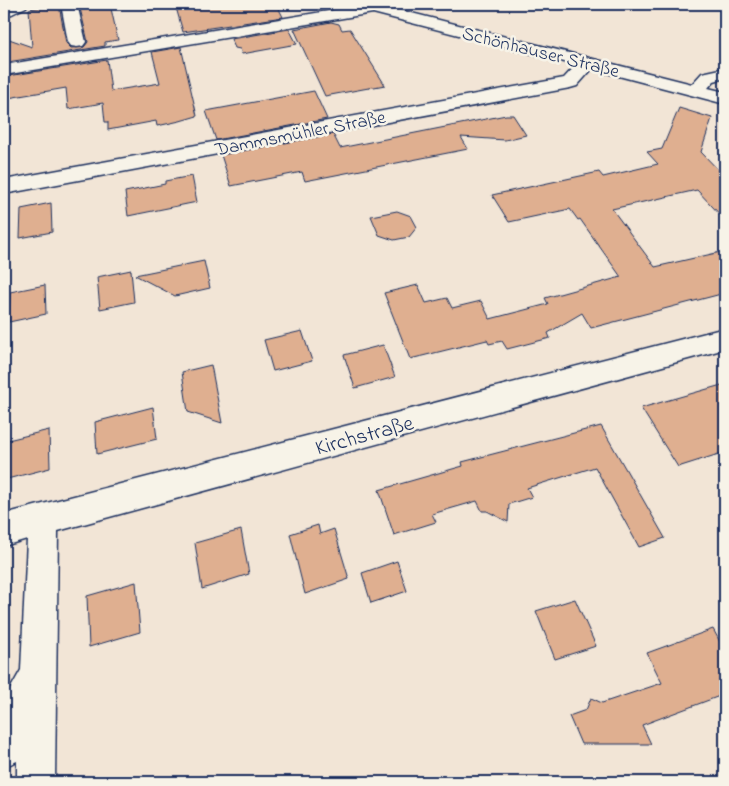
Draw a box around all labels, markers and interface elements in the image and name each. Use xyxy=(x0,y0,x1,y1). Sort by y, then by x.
street label: Schönhauser Straße xyxy=(459,21,622,86)
street label: Dammsmühler Straße xyxy=(212,105,389,164)
street label: Kirchstraße xyxy=(312,408,418,465)

